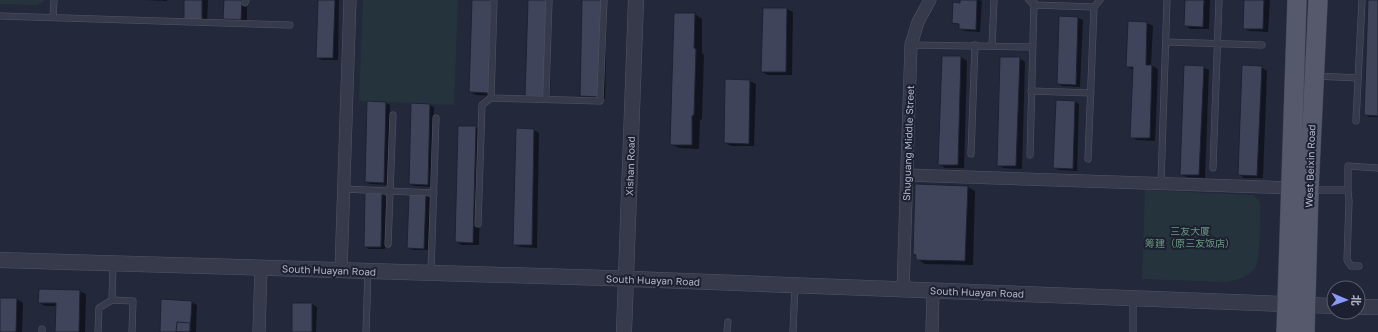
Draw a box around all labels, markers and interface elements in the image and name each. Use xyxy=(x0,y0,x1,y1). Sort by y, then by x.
street label: Shuguang Middle Street xyxy=(900,85,916,201)
street label: West Beixin Road xyxy=(1303,124,1317,208)
street label: Xishan Road xyxy=(623,136,637,196)
park label: 三友大厦 筹建（原三友饭店） xyxy=(1145,225,1235,249)
street label: South Huayan Road xyxy=(282,262,376,278)
street label: South Huayan Road xyxy=(606,272,700,288)
north arrow xyxy=(1326,280,1366,320)
street label: South Huayan Road xyxy=(930,284,1024,300)
text: 北 xyxy=(1350,295,1363,306)

